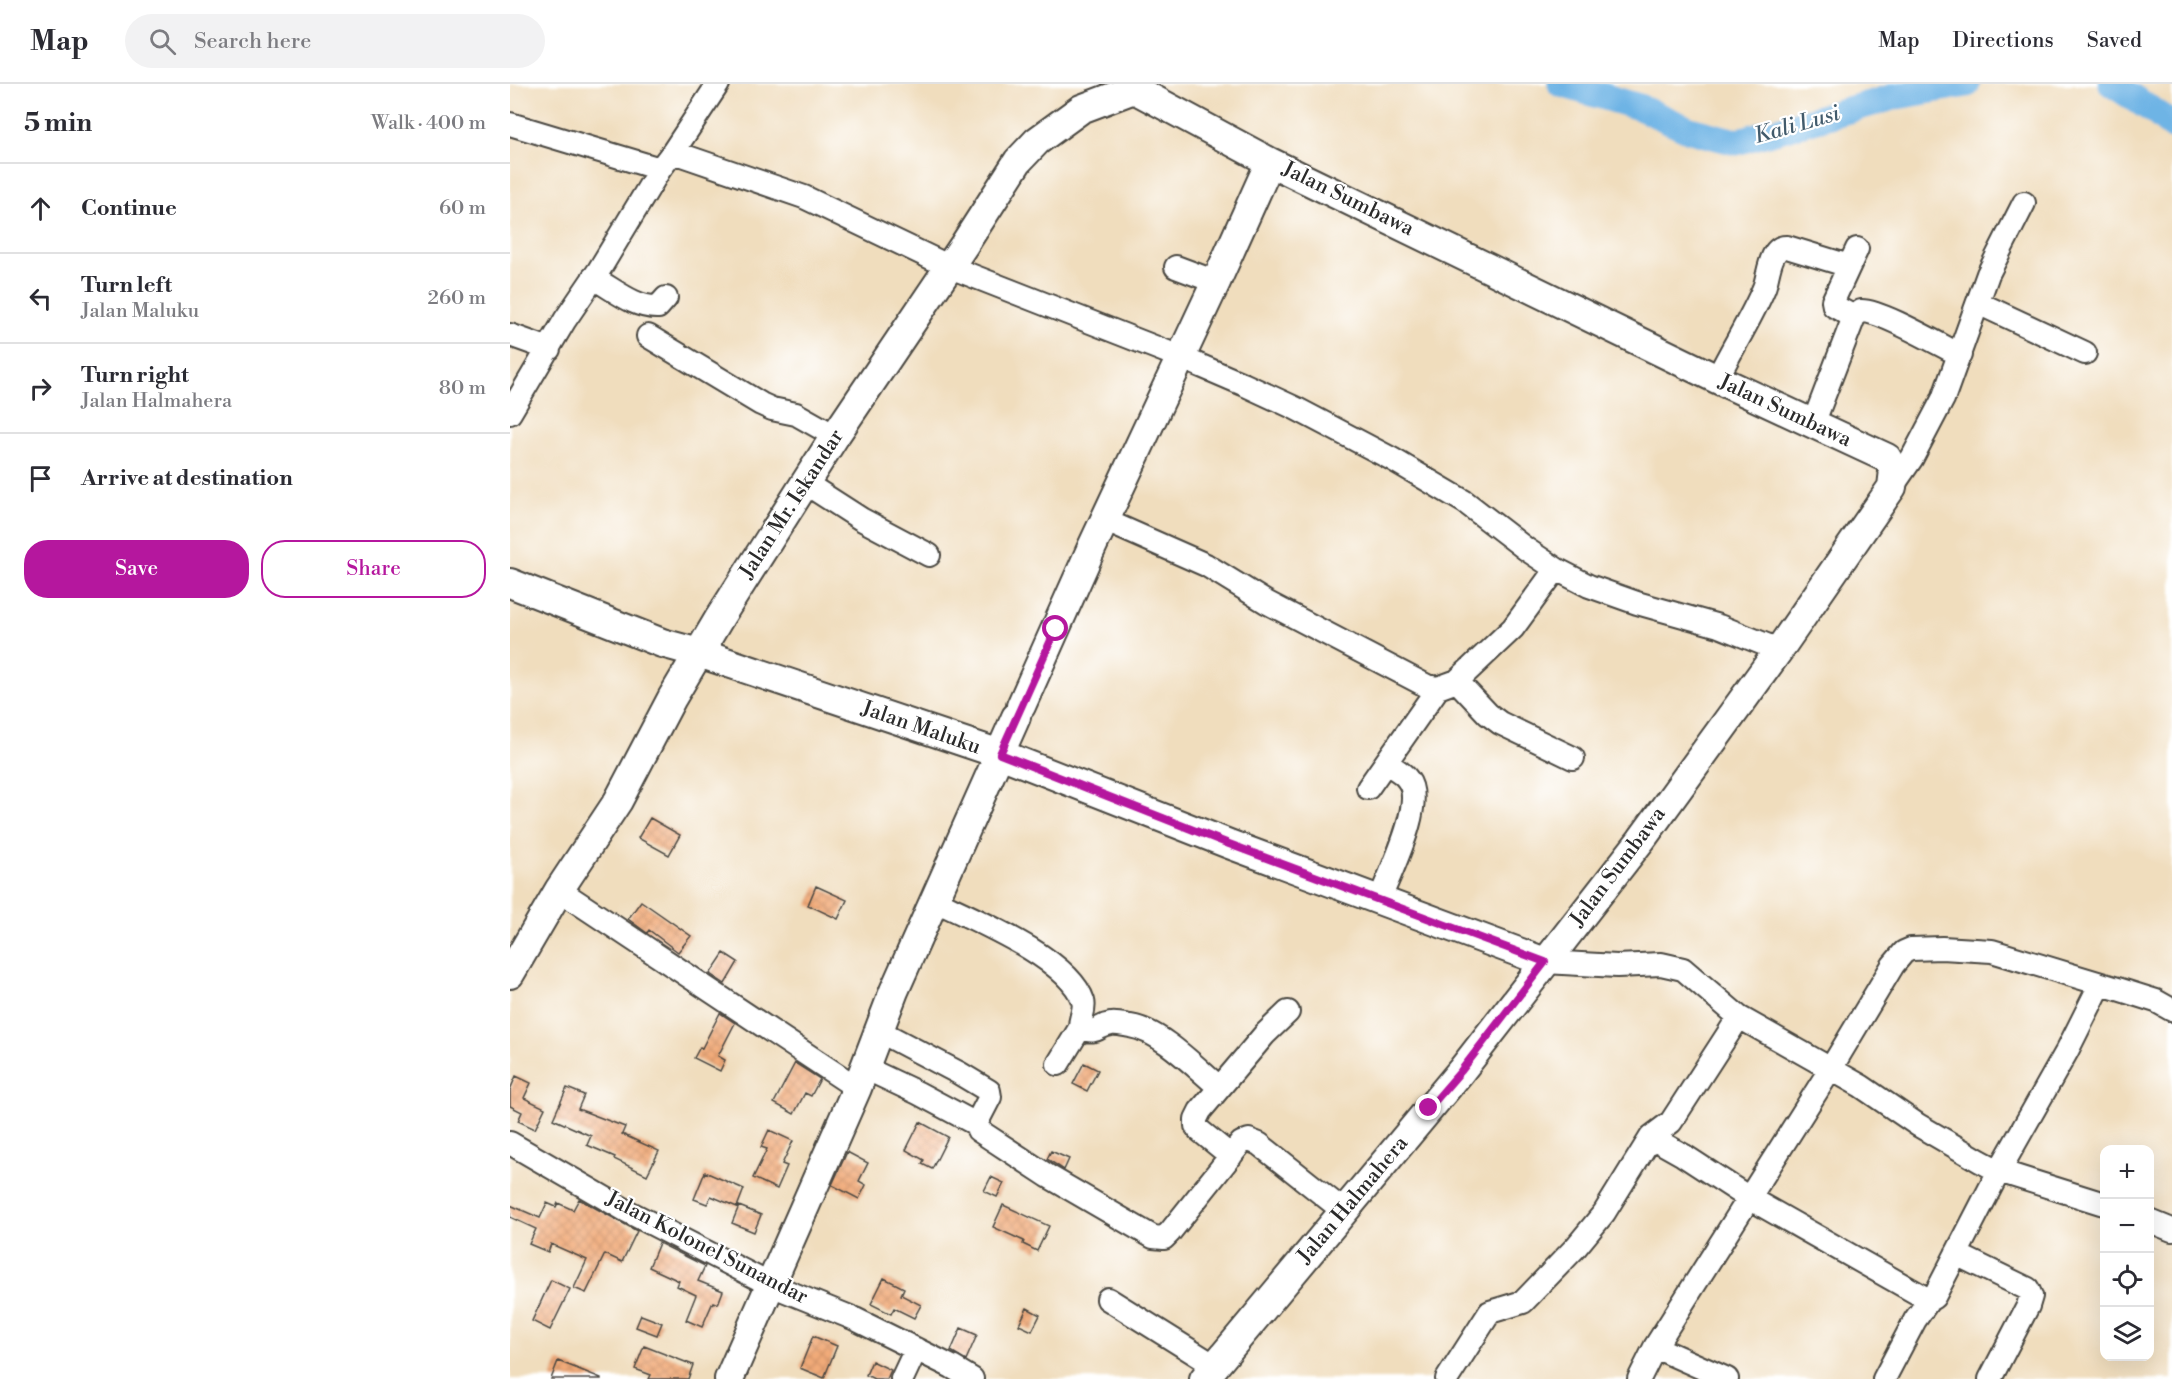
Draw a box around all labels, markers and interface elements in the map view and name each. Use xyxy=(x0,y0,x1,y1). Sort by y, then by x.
search box xyxy=(125,14,545,68)
text: Map xyxy=(30,24,89,59)
icon: search xyxy=(146,25,179,58)
text: Search here xyxy=(194,28,311,55)
text: Map xyxy=(1878,28,1920,54)
text: Directions xyxy=(1953,28,2054,54)
text: Saved xyxy=(2087,28,2142,54)
water label: Kali Lusi xyxy=(1751,100,1843,150)
text: 5 min xyxy=(24,107,92,139)
text: Walk · 400 m xyxy=(371,111,486,136)
street label: Jalan Sumbawa xyxy=(1277,155,1418,242)
icon: ahead xyxy=(24,192,57,225)
text: Continue xyxy=(81,195,177,222)
text: 60 m xyxy=(439,196,486,221)
text: Turn left xyxy=(81,272,172,299)
icon: left xyxy=(24,282,57,315)
text: 260 m xyxy=(428,286,486,311)
text: Jalan Maluku xyxy=(81,299,199,324)
text: Turn right xyxy=(81,362,189,389)
street label: Jalan Sumbawa xyxy=(1714,369,1856,453)
icon: right xyxy=(24,372,57,405)
text: 80 m xyxy=(439,376,486,401)
text: Jalan Halmahera xyxy=(81,389,232,414)
street label: Jalan Mr. Iskandar xyxy=(734,425,850,584)
icon: arrive xyxy=(24,462,57,495)
text: Arrive at destination xyxy=(81,465,293,492)
button: Save xyxy=(24,540,249,598)
button: Share xyxy=(261,540,486,598)
route start xyxy=(1042,615,1068,641)
street label: Jalan Maluku xyxy=(857,695,984,761)
street label: Jalan Sumbawa xyxy=(1564,802,1672,933)
route end xyxy=(1415,1094,1441,1120)
street label: Jalan Halmahera xyxy=(1291,1131,1414,1270)
map controls xyxy=(2100,1145,2154,1361)
button: + xyxy=(2100,1145,2154,1199)
street label: Jalan Kolonel Sunandar xyxy=(601,1185,812,1310)
button: − xyxy=(2100,1199,2154,1253)
button: locate xyxy=(2100,1253,2154,1307)
button: layers xyxy=(2100,1307,2154,1361)

